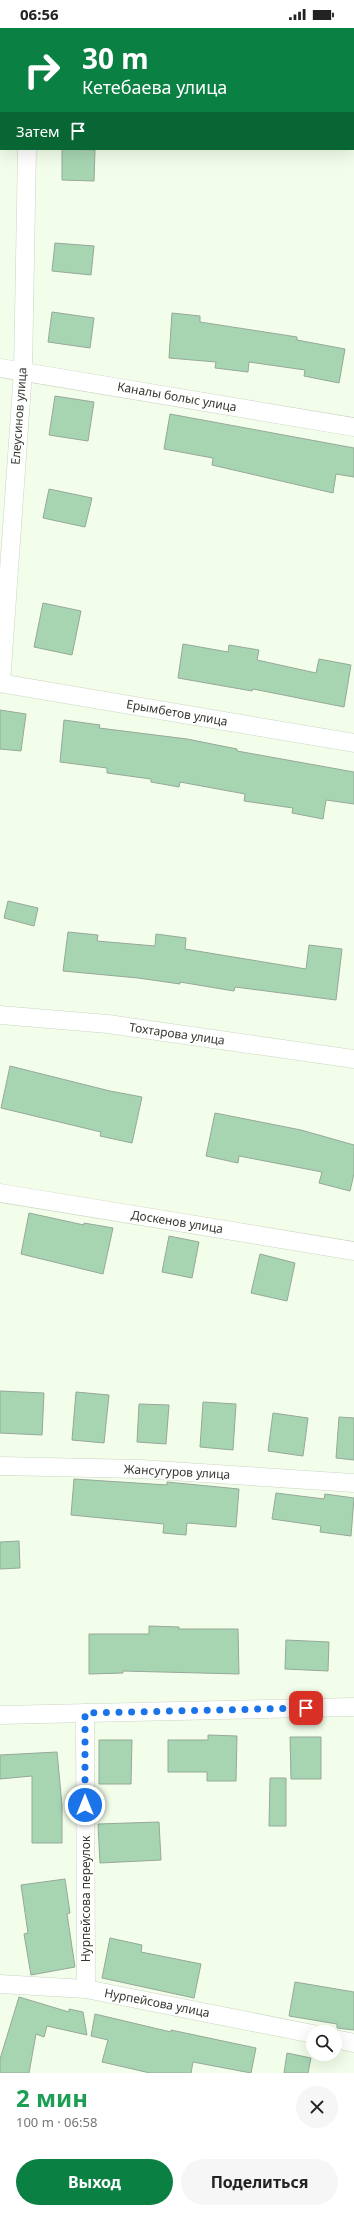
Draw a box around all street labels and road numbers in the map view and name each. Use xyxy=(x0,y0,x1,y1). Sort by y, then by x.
street label: Елеусинов улица xyxy=(7,367,30,465)
street label: Каналы болыс улица xyxy=(116,378,238,415)
street label: Ерымбетов улица xyxy=(125,695,229,730)
street label: Тохтарова улица xyxy=(128,1018,226,1049)
street label: Доскенов улица xyxy=(130,1206,224,1237)
street label: Жансугуров улица xyxy=(123,1460,231,1483)
street label: Нурпейсова переулок xyxy=(77,1835,94,1962)
street label: Нурпейсова улица xyxy=(103,1984,211,2021)

